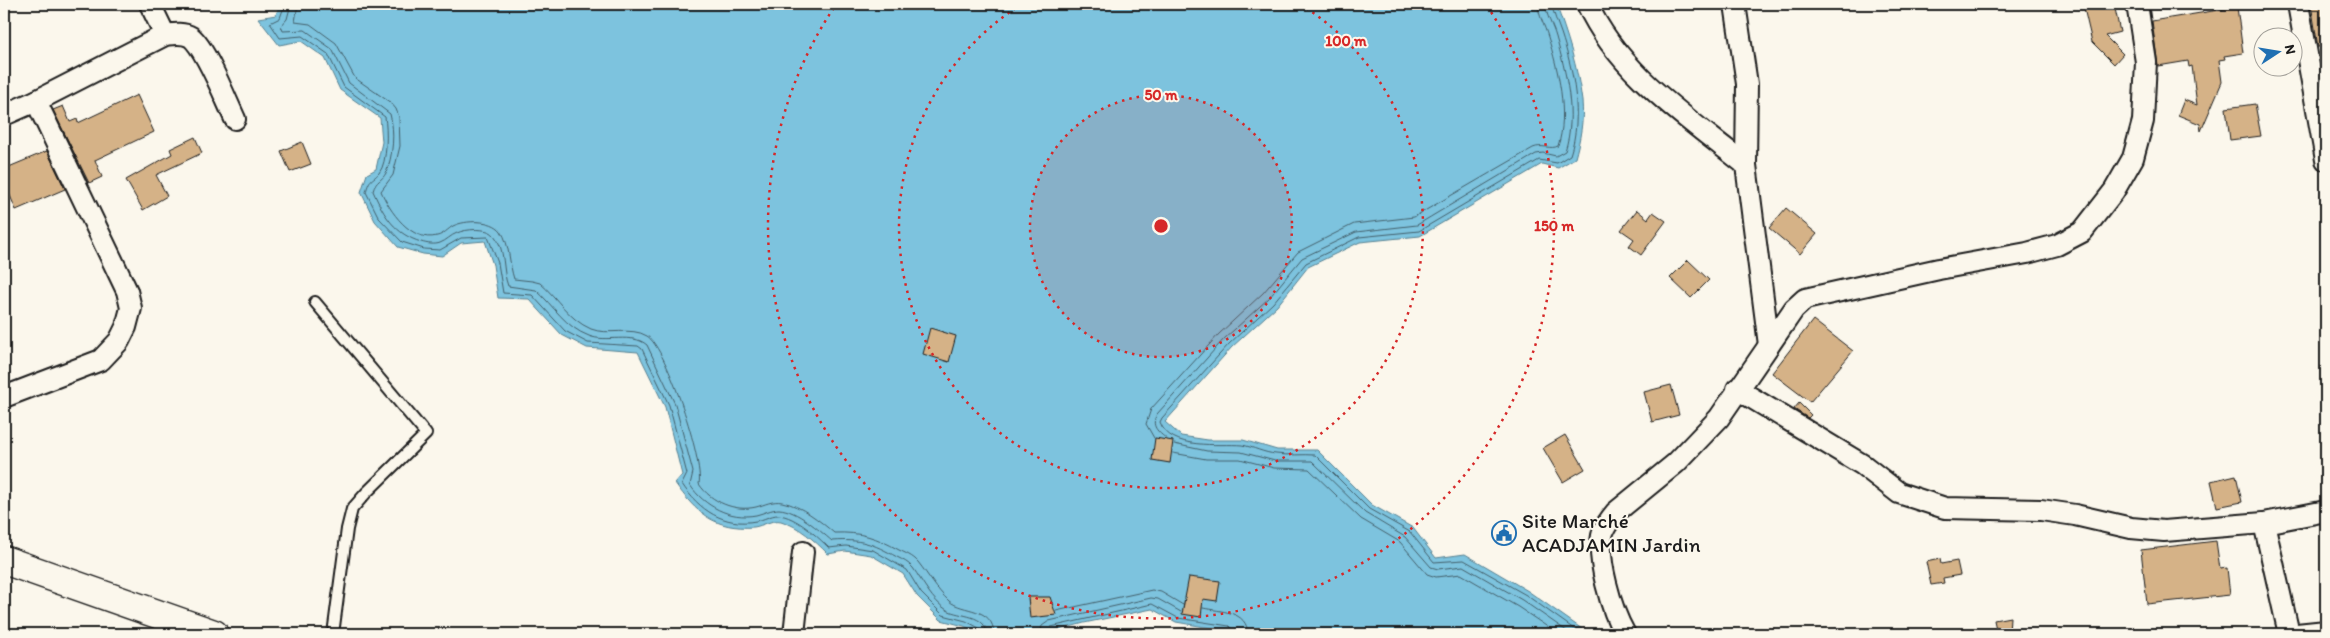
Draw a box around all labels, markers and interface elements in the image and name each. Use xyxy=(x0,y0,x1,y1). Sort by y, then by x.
north arrow xyxy=(2252,28,2302,78)
text: 100 m xyxy=(1325,32,1367,50)
text: N xyxy=(2281,43,2300,56)
text: 50 m xyxy=(1144,86,1178,104)
centre of rings xyxy=(1152,217,1170,235)
text: 150 m xyxy=(1534,217,1574,235)
place label: Site Marché ACADJAMIN Jardin xyxy=(1522,508,1701,557)
public building icon: Site Marché ACADJAMIN Jardin xyxy=(1491,520,1517,546)

